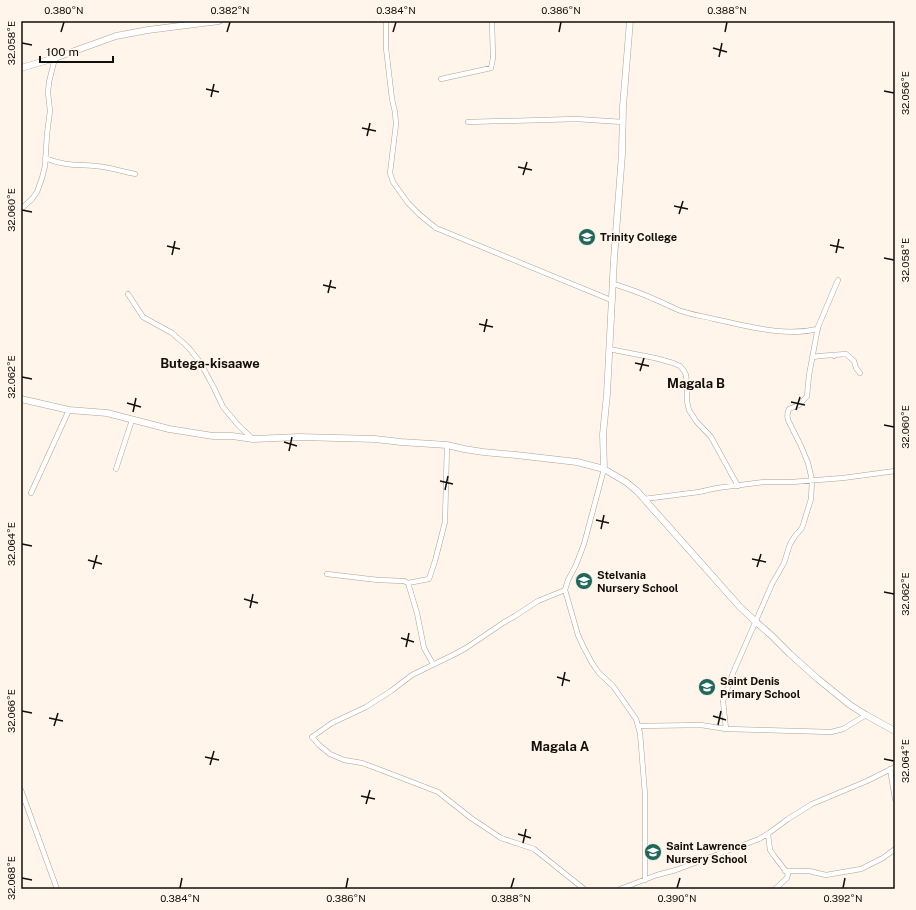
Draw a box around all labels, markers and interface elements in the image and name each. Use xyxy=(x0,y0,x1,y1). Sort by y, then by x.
text: 0.380°N xyxy=(44,4,84,16)
text: 0.382°N xyxy=(210,4,250,16)
text: 0.384°N xyxy=(376,4,416,16)
text: 0.386°N xyxy=(541,4,581,16)
text: 0.388°N xyxy=(707,4,747,16)
text: 32.058°E xyxy=(5,21,17,65)
scale bar xyxy=(40,38,113,64)
text: 100 m xyxy=(46,45,79,59)
text: 32.056°E xyxy=(899,71,911,115)
text: 32.060°E xyxy=(5,188,17,232)
school or university icon: Trinity College xyxy=(577,227,597,247)
place label: Trinity College xyxy=(600,231,677,243)
text: 32.058°E xyxy=(899,238,911,282)
text: 32.062°E xyxy=(5,355,17,399)
district label: Butega-kisaawe xyxy=(160,356,260,371)
district label: Magala B xyxy=(667,376,725,391)
text: 32.060°E xyxy=(899,405,911,449)
text: 32.064°E xyxy=(5,522,17,566)
place label: Stelvania Nursery School xyxy=(597,569,679,594)
school or university icon: Stelvania Nursery School xyxy=(574,571,594,591)
text: 32.062°E xyxy=(899,572,911,616)
place label: Saint Denis Primary School xyxy=(720,675,801,700)
school or university icon: Saint Denis Primary School xyxy=(697,677,717,697)
text: 32.066°E xyxy=(5,689,17,733)
district label: Magala A xyxy=(531,739,590,754)
text: 32.064°E xyxy=(899,739,911,783)
place label: Saint Lawrence Nursery School xyxy=(666,840,748,865)
school or university icon: Saint Lawrence Nursery School xyxy=(643,842,663,862)
text: 32.068°E xyxy=(5,856,17,900)
text: 0.384°N xyxy=(160,892,200,904)
text: 0.386°N xyxy=(326,892,366,904)
text: 0.388°N xyxy=(491,892,531,904)
text: 0.390°N xyxy=(657,892,697,904)
text: 0.392°N xyxy=(824,892,862,904)

